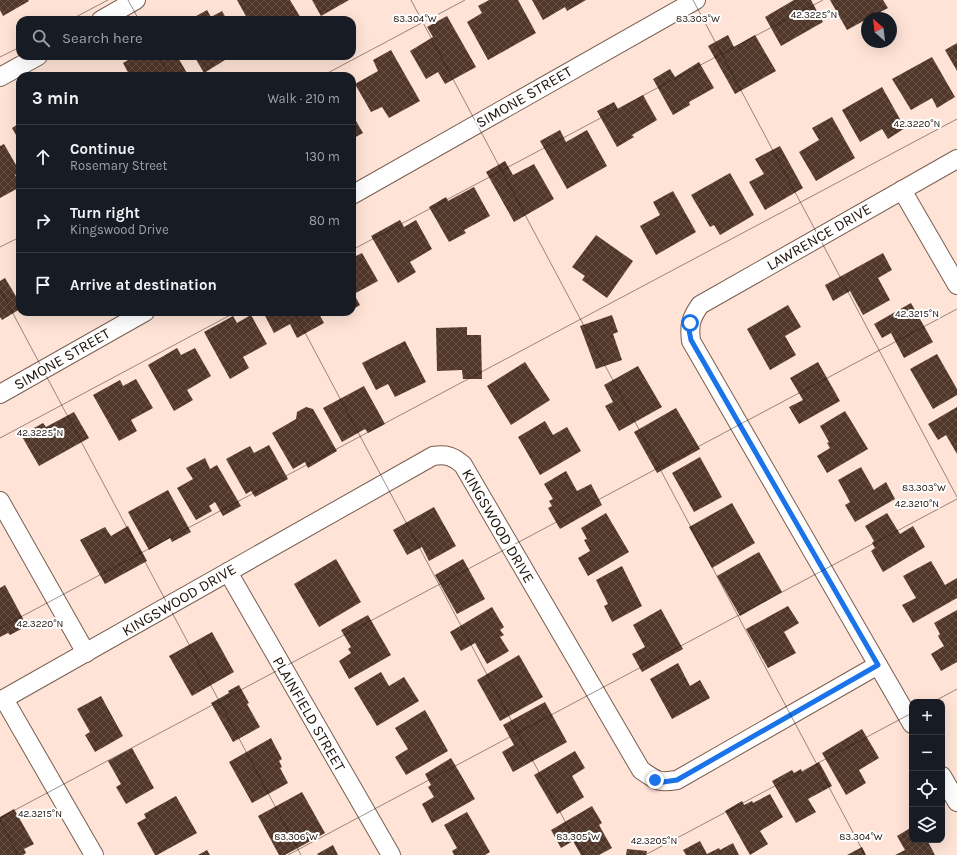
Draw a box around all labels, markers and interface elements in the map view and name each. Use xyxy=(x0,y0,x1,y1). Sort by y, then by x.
text: 42.3225°N xyxy=(791,9,837,21)
north arrow xyxy=(861,12,897,48)
text: 83.304°W xyxy=(393,13,437,25)
text: 83.303°W xyxy=(676,13,720,25)
search box xyxy=(16,16,356,60)
icon: search xyxy=(30,27,52,49)
text: Search here xyxy=(62,29,143,47)
street label: SIMONE STREET xyxy=(473,62,576,132)
text: 3 min xyxy=(32,88,79,108)
text: Walk · 210 m xyxy=(267,91,340,106)
text: 42.3220°N xyxy=(894,118,940,130)
text: Continue xyxy=(70,140,135,158)
icon: ahead xyxy=(32,146,54,168)
text: 130 m xyxy=(305,149,340,164)
text: Rosemary Street xyxy=(70,158,167,173)
street label: LAWRENCE DRIVE xyxy=(763,200,875,274)
text: Turn right xyxy=(70,204,140,222)
icon: right xyxy=(32,210,54,232)
text: 80 m xyxy=(309,213,340,228)
text: Kingswood Drive xyxy=(70,222,169,237)
icon: arrive xyxy=(32,274,54,296)
text: Arrive at destination xyxy=(70,276,217,294)
text: 42.3215°N xyxy=(895,308,939,320)
route start xyxy=(681,314,699,332)
street label: SIMONE STREET xyxy=(11,324,114,394)
text: 42.3225°N xyxy=(17,427,63,439)
street label: KINGSWOOD DRIVE xyxy=(458,466,538,586)
text: 83.303°W xyxy=(902,482,946,494)
text: 42.3210°N xyxy=(895,498,939,510)
street label: KINGSWOOD DRIVE xyxy=(119,560,239,640)
text: 42.3220°N xyxy=(17,618,63,630)
street label: PLAINFIELD STREET xyxy=(269,653,349,775)
map controls xyxy=(909,699,945,843)
button: + xyxy=(909,699,945,735)
button: − xyxy=(909,735,945,771)
route end xyxy=(646,771,664,789)
button: locate xyxy=(909,771,945,807)
button: layers xyxy=(909,807,945,843)
text: 42.3215°N xyxy=(18,808,62,820)
text: 83.306°W xyxy=(274,831,318,843)
text: 83.305°W xyxy=(556,831,600,843)
text: 83.304°W xyxy=(839,831,883,843)
text: 42.3205°N xyxy=(631,835,677,847)

